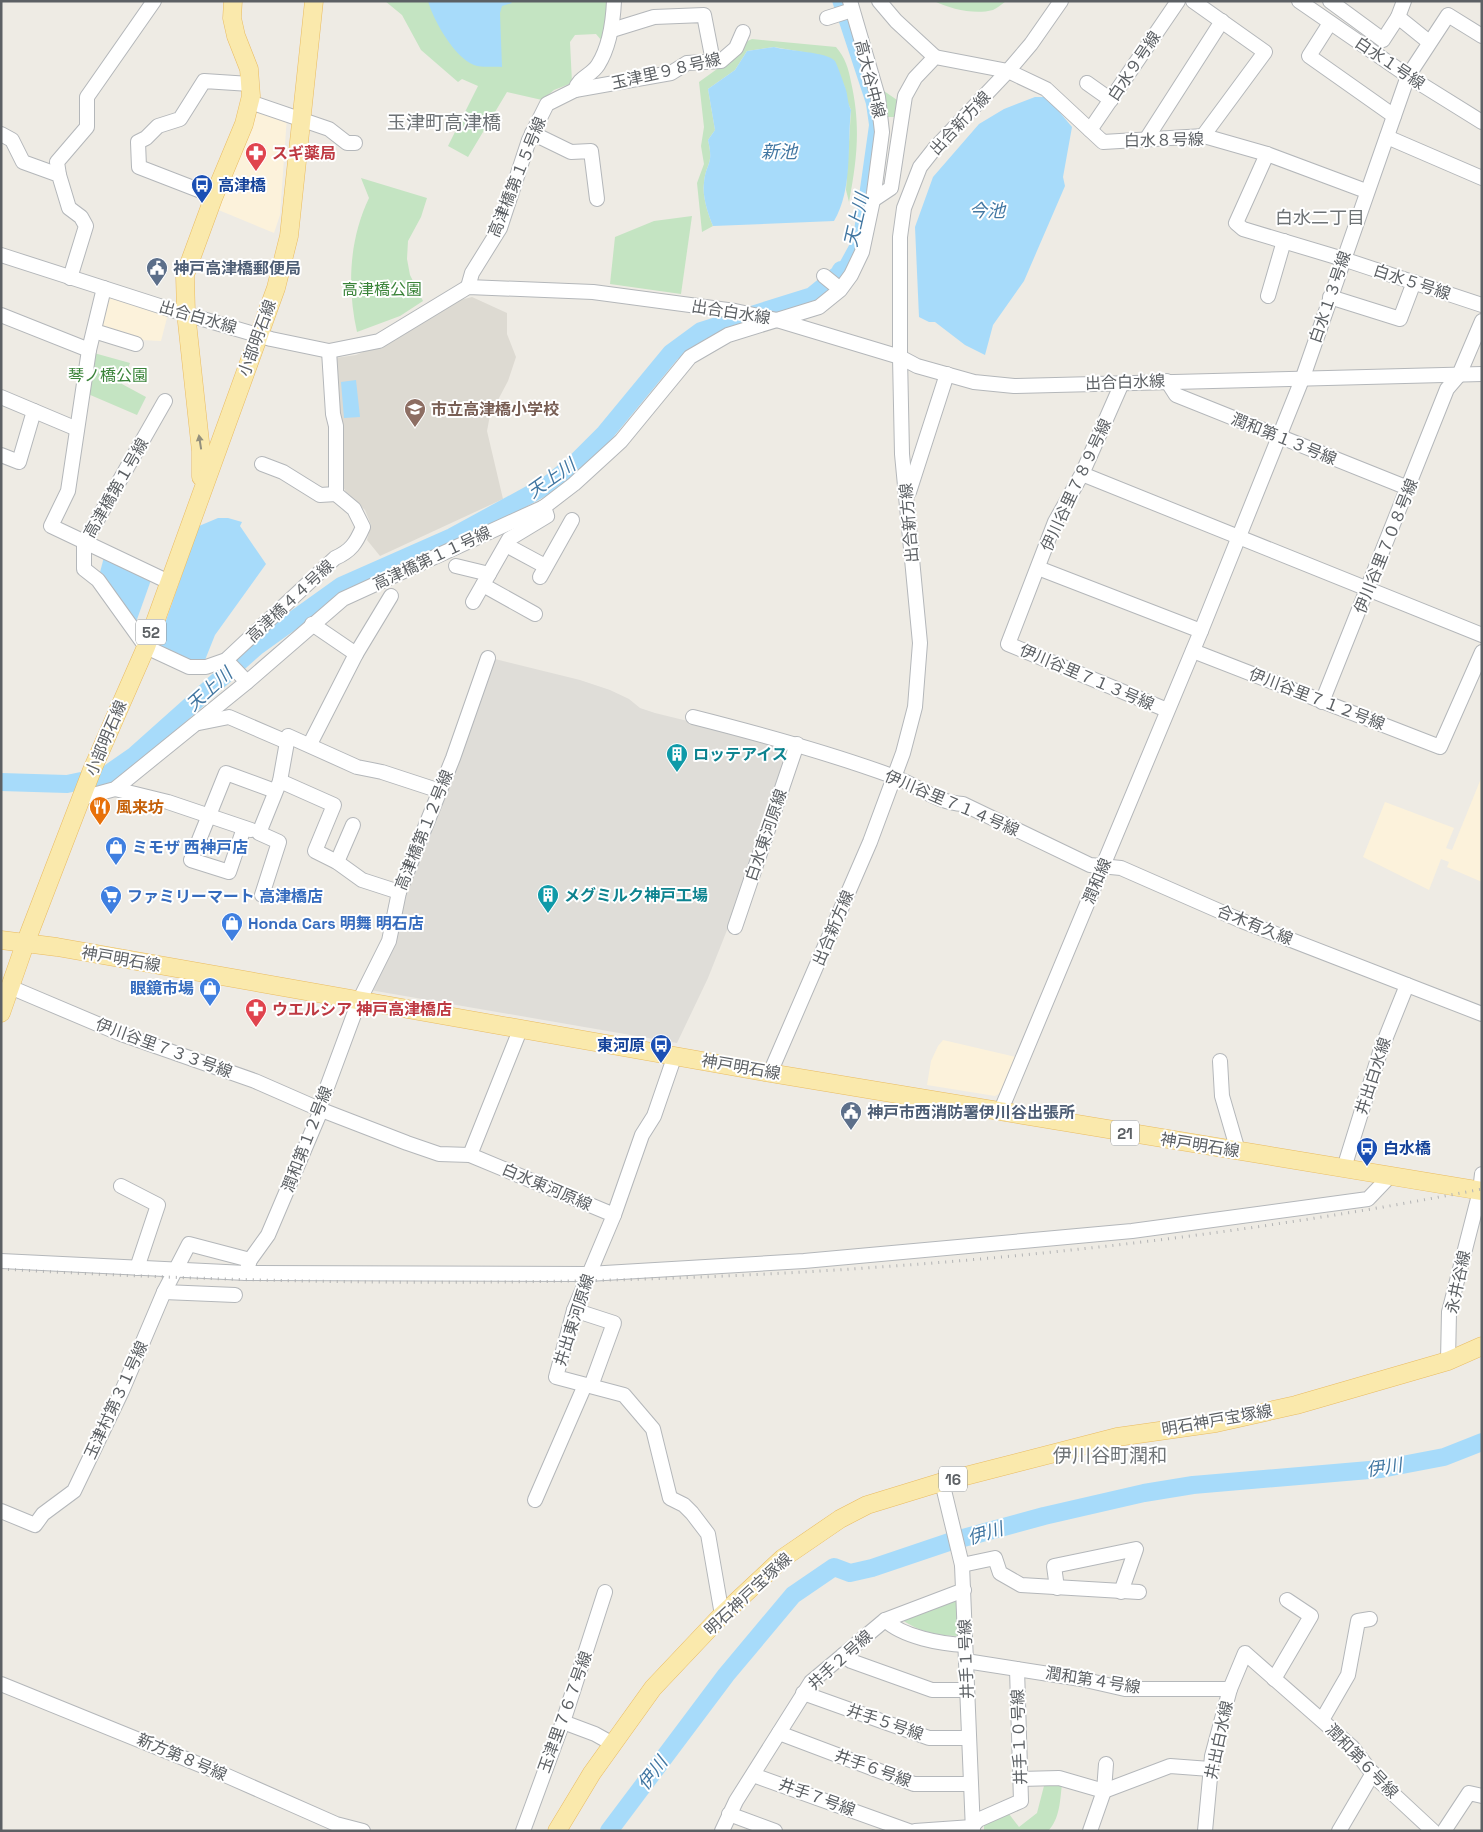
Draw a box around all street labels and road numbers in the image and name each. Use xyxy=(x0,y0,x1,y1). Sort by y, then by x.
street label: 白水９号線 xyxy=(1103,27,1165,105)
street label: 白水１号線 xyxy=(1351,32,1429,94)
street label: 高大谷中線 xyxy=(850,38,890,120)
street label: 玉津里９８号線 xyxy=(609,48,723,94)
street label: 出合新方線 xyxy=(925,87,995,159)
street label: 高津橋第１５号線 xyxy=(483,114,551,240)
street label: 白水８号線 xyxy=(1124,129,1204,151)
street label: 白水１３号線 xyxy=(1304,248,1356,346)
street label: 白水５号線 xyxy=(1371,260,1453,304)
street label: 出合白水線 xyxy=(690,295,772,329)
street label: 出合白水線 xyxy=(157,296,239,338)
street label: 小部明石線 xyxy=(233,297,281,379)
street label: 出合白水線 xyxy=(1085,370,1165,394)
street label: 潤和第１３号線 xyxy=(1228,408,1340,470)
street label: 伊川谷里７８９号線 xyxy=(1036,415,1116,555)
street label: 高津橋第１号線 xyxy=(79,434,153,542)
street label: 伊川谷里７０８号線 xyxy=(1349,475,1423,617)
street label: 出合新方線 xyxy=(895,482,923,564)
street label: 高津橋第１１号線 xyxy=(370,521,494,595)
street label: 高津橋４４号線 xyxy=(242,555,338,647)
road number: 52 xyxy=(136,620,166,644)
street label: 伊川谷里７１３号線 xyxy=(1017,639,1157,715)
street label: 伊川谷里７１２号線 xyxy=(1246,663,1388,735)
street label: 小部明石線 xyxy=(81,697,131,779)
street label: 伊川谷里７１４号線 xyxy=(882,765,1022,841)
street label: 高津橋第１２号線 xyxy=(390,767,458,893)
street label: 白水東河原線 xyxy=(740,786,792,884)
street label: 潤和線 xyxy=(1078,855,1116,907)
street label: 出合新方線 xyxy=(808,887,858,969)
street label: 合木有久線 xyxy=(1214,900,1296,950)
street label: 神戸明石線 xyxy=(80,942,162,976)
street label: 伊川谷里７３３号線 xyxy=(93,1014,235,1082)
street label: 井出白水線 xyxy=(1351,1035,1395,1117)
street label: 神戸明石線 xyxy=(700,1050,782,1084)
street label: 潤和第１２号線 xyxy=(277,1083,337,1195)
road number: 21 xyxy=(1111,1120,1139,1146)
street label: 神戸明石線 xyxy=(1159,1128,1241,1162)
street label: 白水東河原線 xyxy=(499,1159,595,1215)
street label: 永井谷線 xyxy=(1441,1249,1475,1315)
street label: 井出東河原線 xyxy=(549,1271,599,1369)
street label: 玉津村第３１号線 xyxy=(79,1338,153,1462)
street label: 明石神戸宝塚線 xyxy=(1160,1400,1274,1440)
road number: 16 xyxy=(939,1466,967,1492)
street label: 明石神戸宝塚線 xyxy=(700,1548,796,1640)
street label: 井手１号線 xyxy=(954,1619,978,1699)
street label: 井手２号線 xyxy=(803,1625,877,1695)
street label: 玉津里７６７号線 xyxy=(533,1648,597,1776)
street label: 潤和第４号線 xyxy=(1044,1662,1142,1698)
street label: 井手１０号線 xyxy=(1007,1689,1031,1785)
street label: 井手５号線 xyxy=(844,1699,926,1745)
street label: 井出白水線 xyxy=(1200,1699,1238,1781)
street label: 潤和第６号線 xyxy=(1321,1719,1403,1803)
street label: 新方第８号線 xyxy=(134,1729,230,1785)
street label: 井手６号線 xyxy=(832,1744,914,1792)
street label: 井手７号線 xyxy=(776,1773,858,1821)

